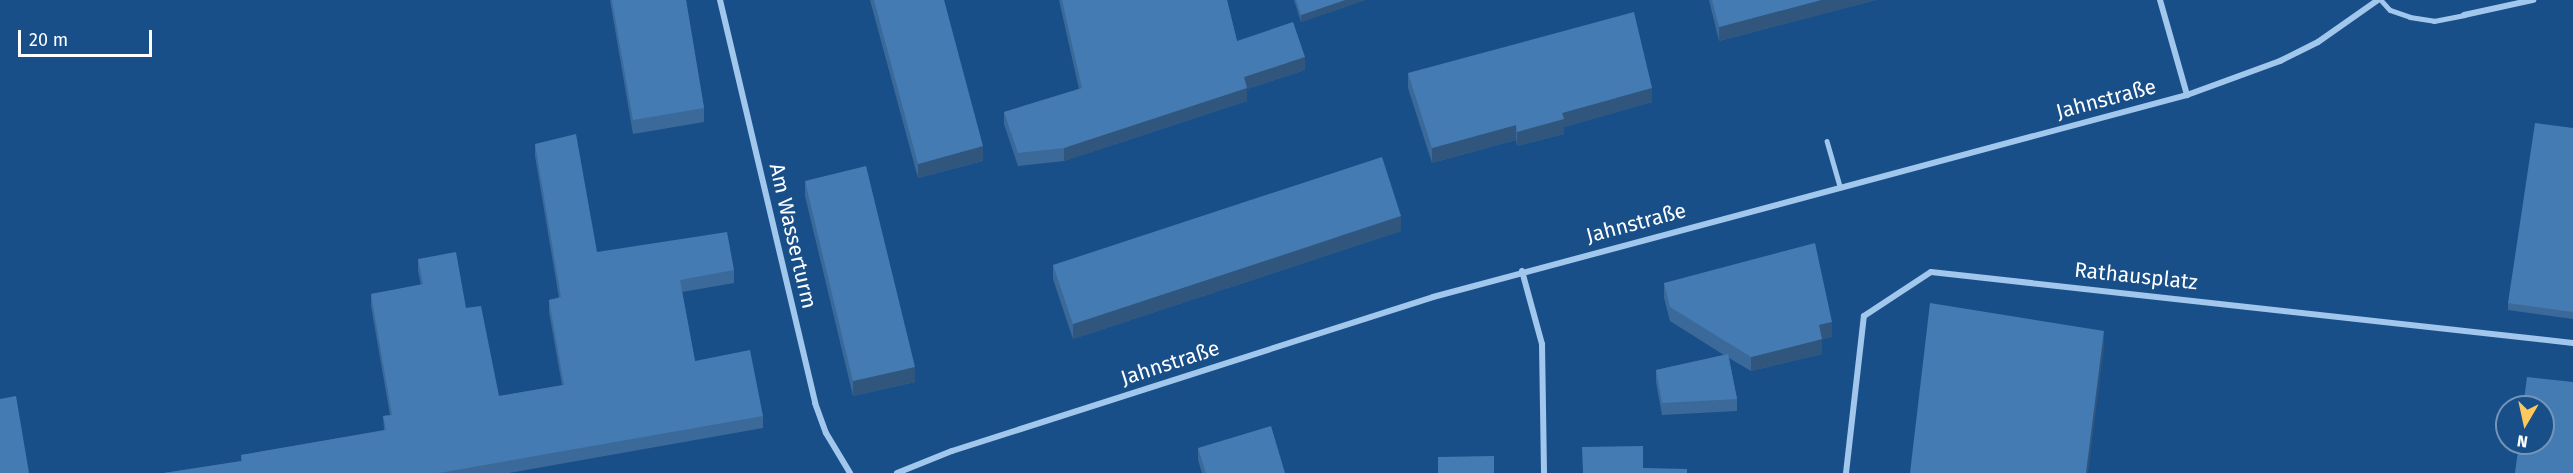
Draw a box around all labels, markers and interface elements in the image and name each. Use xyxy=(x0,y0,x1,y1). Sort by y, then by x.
scale bar xyxy=(21,18,154,56)
text: 20 m xyxy=(29,29,68,51)
street label: Jahnstraße xyxy=(2053,74,2159,124)
street label: Am Wasserturm xyxy=(764,161,822,311)
street label: Jahnstraße xyxy=(1583,198,1689,248)
street label: Rathausplatz xyxy=(2073,257,2199,295)
street label: Jahnstraße xyxy=(1117,335,1223,391)
north arrow xyxy=(2495,395,2555,455)
text: N xyxy=(2516,431,2529,452)

